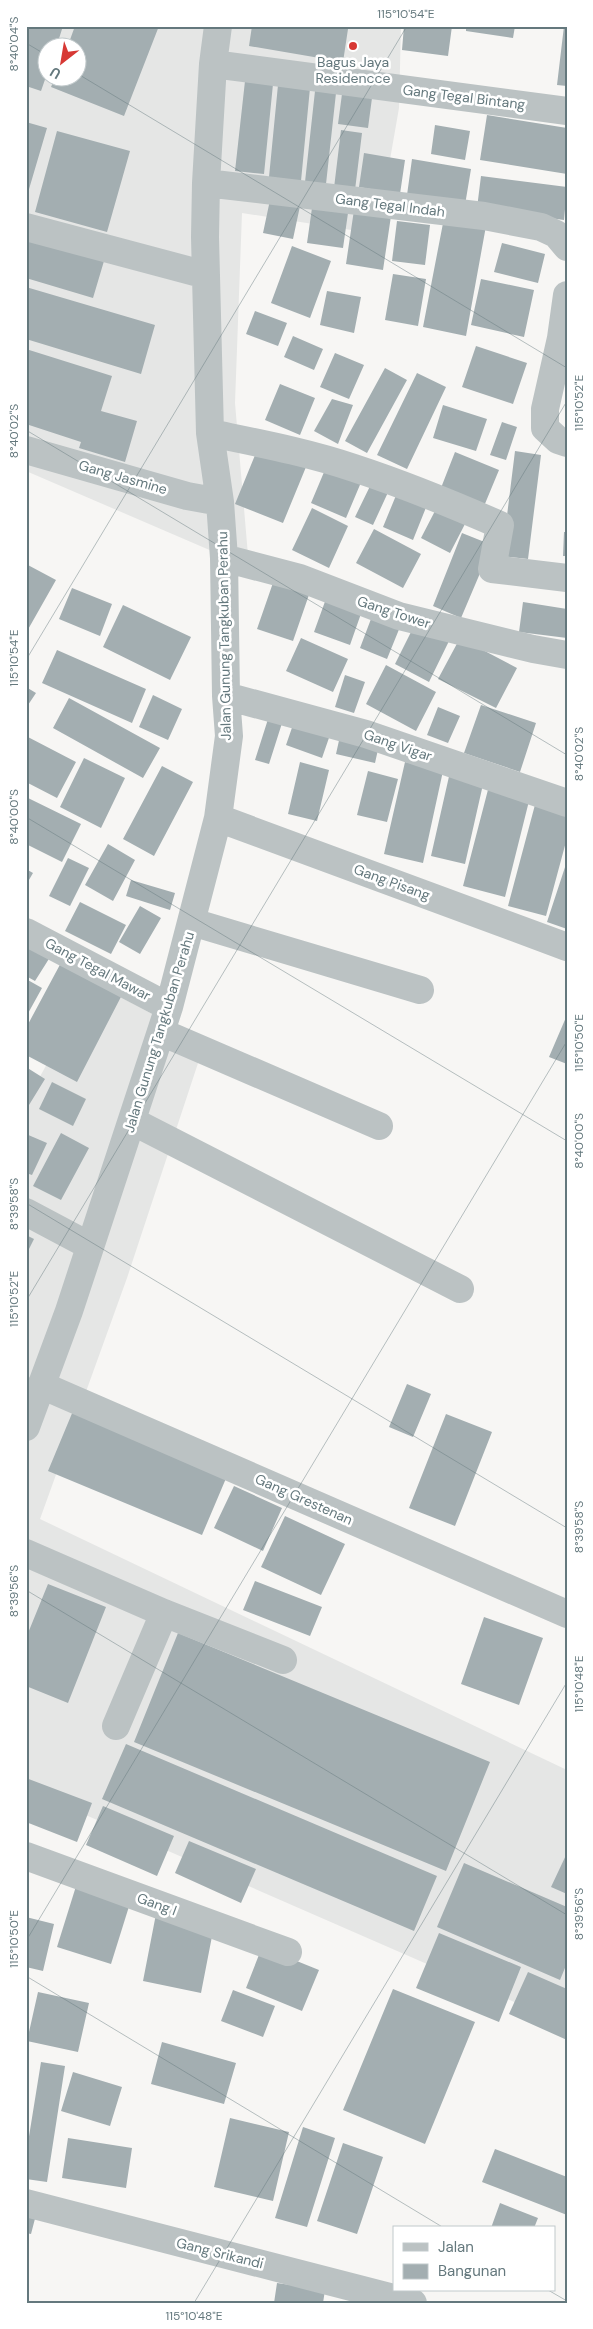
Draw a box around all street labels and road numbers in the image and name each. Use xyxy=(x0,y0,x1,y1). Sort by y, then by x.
street label: Gang Tegal Bintang xyxy=(402,81,527,113)
street label: Gang Tegal Indah xyxy=(334,189,446,221)
street label: Gang Jasmine xyxy=(77,456,169,498)
street label: Jalan Gunung Tangkuban Perahu xyxy=(213,531,235,741)
street label: Gang Tower xyxy=(355,592,433,632)
street label: Gang Vigar xyxy=(361,725,435,765)
street label: Gang Pisang xyxy=(351,860,433,904)
street label: Jalan Gunung Tangkuban Perahu xyxy=(120,929,198,1135)
street label: Gang Tegal Mawar xyxy=(42,934,154,1004)
street label: Gang Grestenan xyxy=(252,1469,356,1529)
street label: Gang I xyxy=(135,1889,179,1919)
street label: Gang Srikandi xyxy=(175,2233,265,2273)

